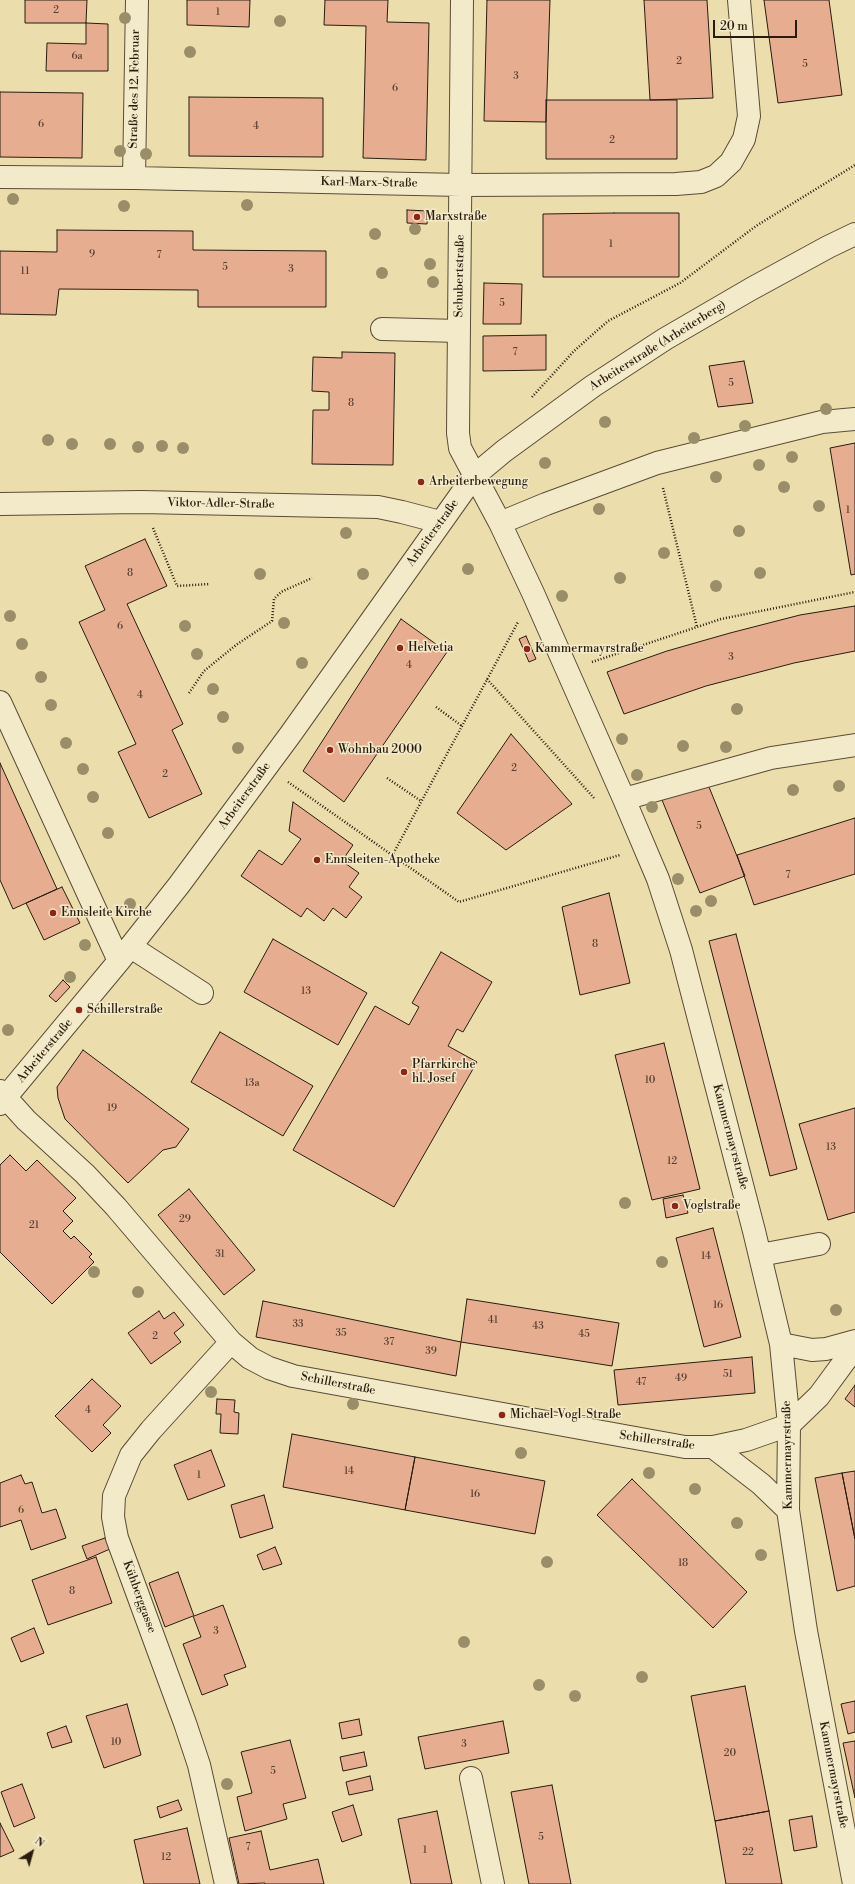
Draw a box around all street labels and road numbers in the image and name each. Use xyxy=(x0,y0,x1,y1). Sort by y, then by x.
street label: Straße des 12. Februar xyxy=(127,29,143,149)
street label: Karl-Marx-Straße xyxy=(320,175,418,191)
street label: Schubertstraße xyxy=(452,234,468,318)
street label: Arbeiterstraße (Arbeiterberg) xyxy=(587,298,729,394)
street label: Viktor-Adler-Straße xyxy=(167,496,275,512)
street label: Arbeiterstraße xyxy=(404,497,462,569)
street label: Arbeiterstraße xyxy=(216,760,274,832)
street label: Arbeiterstraße xyxy=(14,1016,76,1086)
street label: Kammermayrstraße xyxy=(709,1083,751,1191)
street label: Schillerstraße xyxy=(299,1370,377,1398)
street label: Kammermayrstraße xyxy=(780,1400,796,1510)
street label: Schillerstraße xyxy=(618,1429,696,1453)
street label: Kühberggasse xyxy=(119,1559,159,1635)
street label: Kammermayrstraße xyxy=(816,1720,850,1830)

